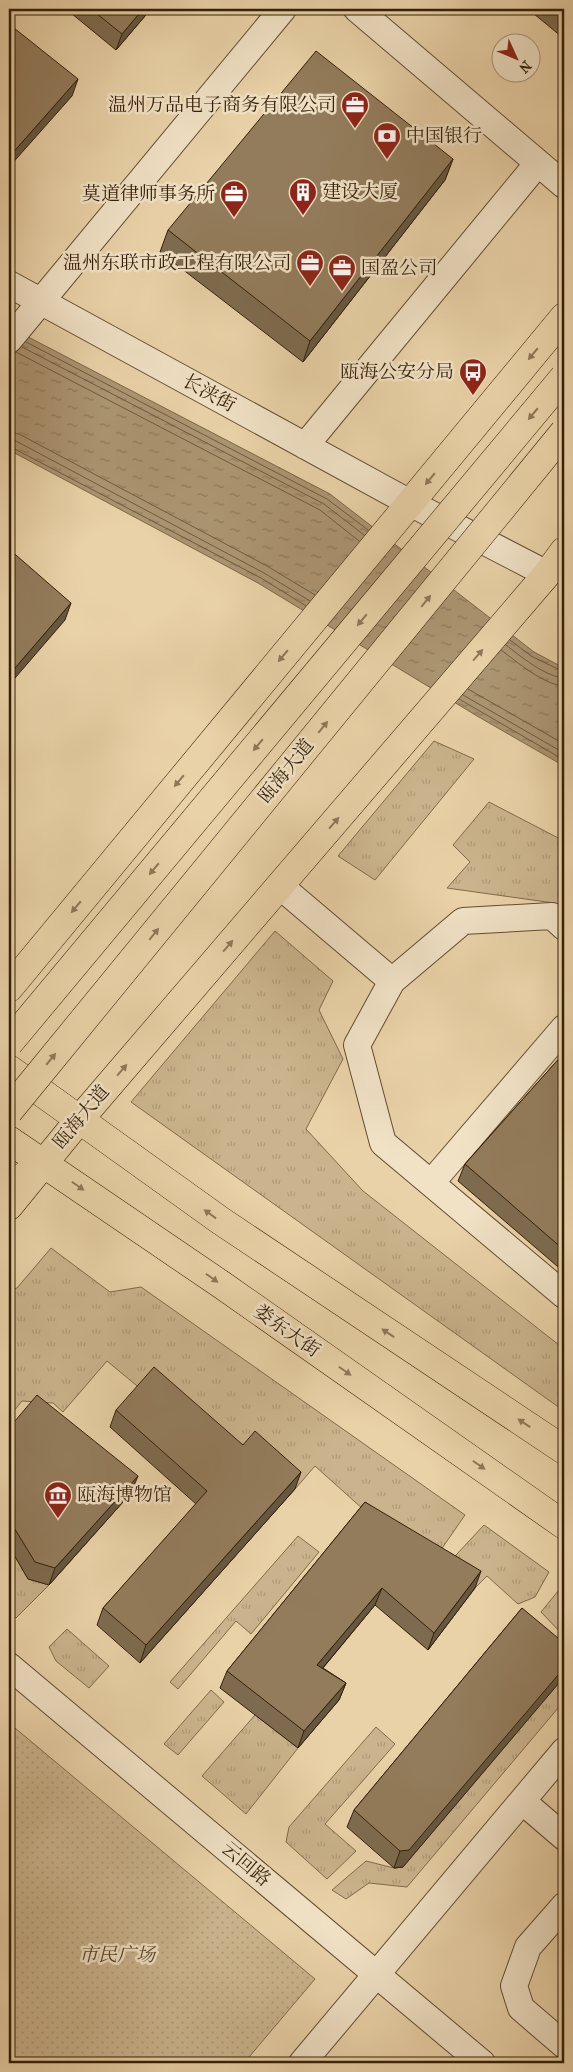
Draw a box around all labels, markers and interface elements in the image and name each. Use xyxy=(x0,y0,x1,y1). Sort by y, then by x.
north arrow xyxy=(490,32,540,82)
text: N xyxy=(515,57,535,77)
office icon: 温州万品电子商务有限公司 xyxy=(340,90,370,129)
place label: 温州万品电子商务有限公司 xyxy=(108,94,336,116)
bank icon: 中国银行 xyxy=(372,121,402,160)
place label: 中国银行 xyxy=(406,125,482,147)
building icon: 建设大厦 xyxy=(288,177,318,216)
office icon: 莫道律师事务所 xyxy=(219,179,249,218)
place label: 建设大厦 xyxy=(322,181,398,203)
place label: 莫道律师事务所 xyxy=(82,183,215,205)
office icon: 温州东联市政工程有限公司 xyxy=(295,248,325,287)
place label: 温州东联市政工程有限公司 xyxy=(63,252,291,274)
office icon: 国盈公司 xyxy=(327,253,357,292)
place label: 国盈公司 xyxy=(361,257,437,279)
one-way arrow xyxy=(528,347,539,360)
bus stop icon: 瓯海公安分局 xyxy=(458,357,488,396)
place label: 瓯海公安分局 xyxy=(340,361,454,383)
street label: 长浃街 xyxy=(179,370,239,416)
one-way arrow xyxy=(527,408,539,420)
one-way arrow xyxy=(424,473,435,486)
one-way arrow xyxy=(420,595,431,608)
one-way arrow xyxy=(356,613,367,626)
one-way arrow xyxy=(473,648,484,661)
one-way arrow xyxy=(278,650,289,662)
one-way arrow xyxy=(317,721,329,733)
street label: 瓯海大道 xyxy=(254,735,318,807)
one-way arrow xyxy=(252,738,263,751)
one-way arrow xyxy=(174,775,185,788)
one-way arrow xyxy=(328,817,339,830)
one-way arrow xyxy=(148,863,159,876)
one-way arrow xyxy=(70,900,81,913)
one-way arrow xyxy=(148,927,159,940)
one-way arrow xyxy=(222,941,234,953)
one-way arrow xyxy=(45,1053,56,1066)
one-way arrow xyxy=(116,1064,128,1076)
street label: 瓯海大道 xyxy=(48,1081,114,1153)
one-way arrow xyxy=(72,1181,85,1191)
one-way arrow xyxy=(203,1209,217,1219)
one-way arrow xyxy=(205,1273,219,1283)
street label: 娄东大街 xyxy=(250,1300,324,1362)
one-way arrow xyxy=(382,1328,395,1338)
one-way arrow xyxy=(339,1366,352,1376)
one-way arrow xyxy=(517,1418,530,1428)
one-way arrow xyxy=(472,1460,485,1470)
museum icon: 瓯海博物馆 xyxy=(43,1480,73,1519)
place label: 瓯海博物馆 xyxy=(77,1484,172,1506)
street label: 云回路 xyxy=(217,1837,275,1891)
park label: 市民广场 xyxy=(79,1944,157,1966)

